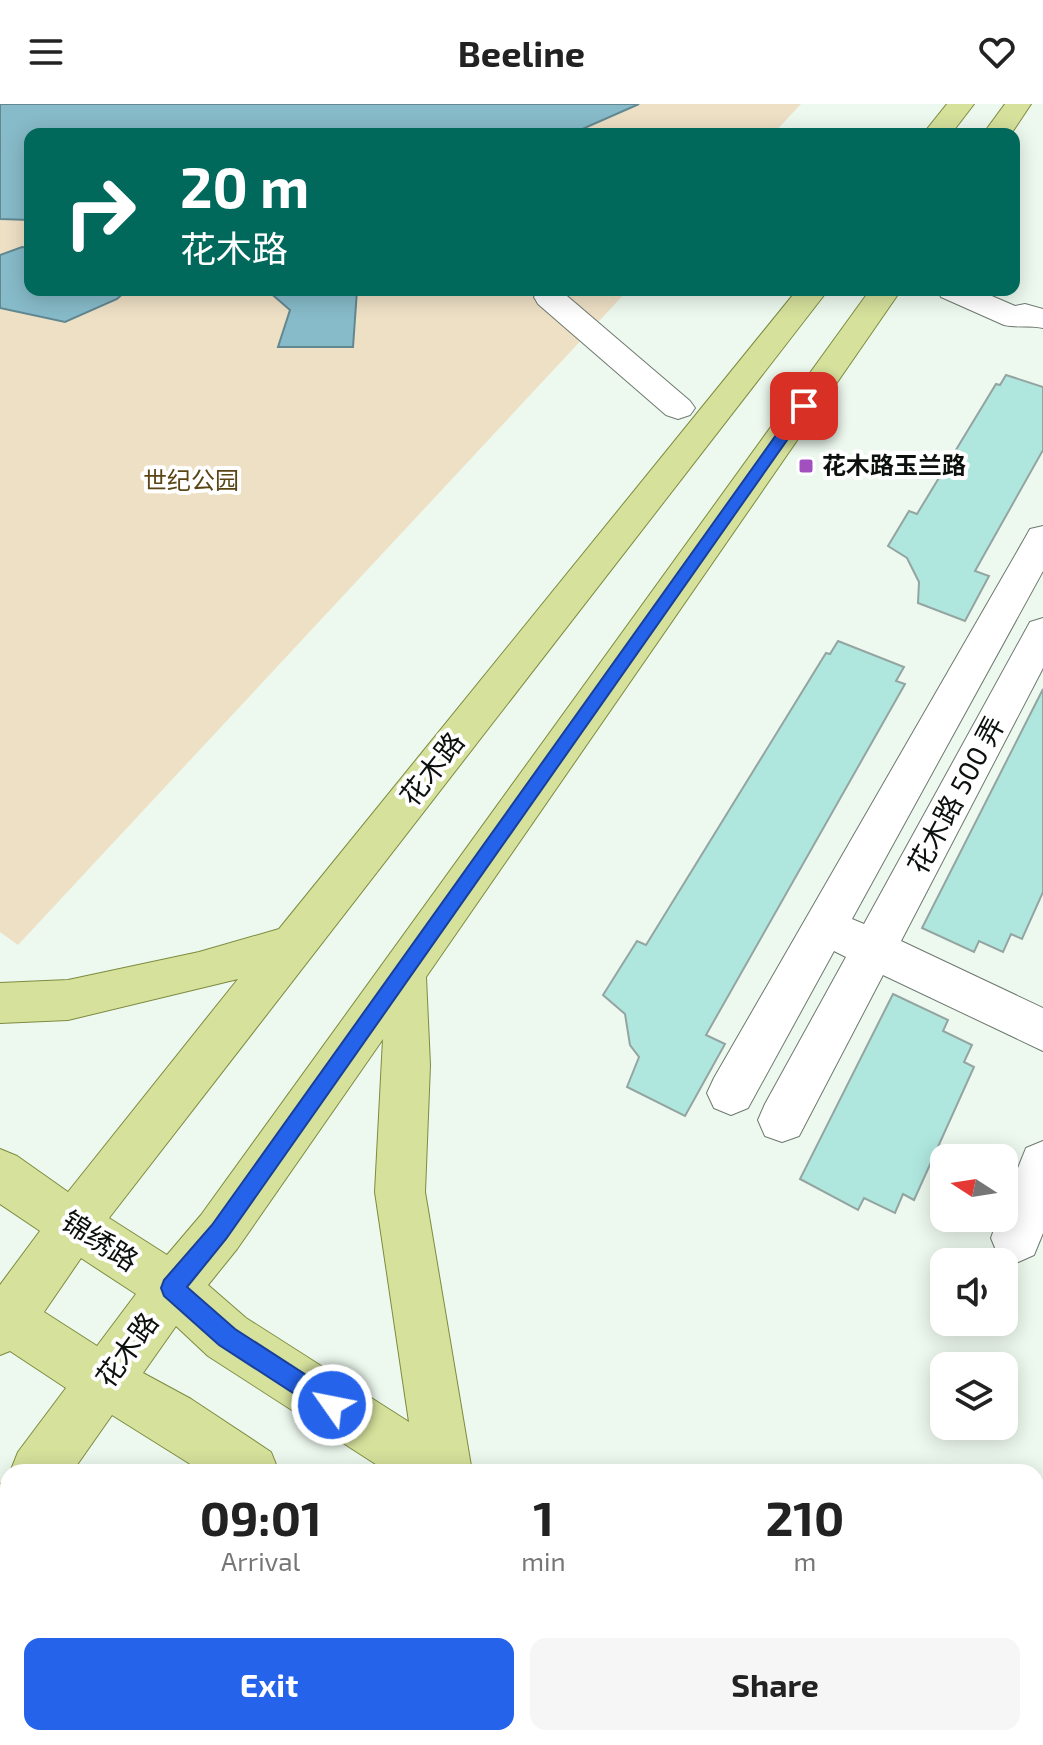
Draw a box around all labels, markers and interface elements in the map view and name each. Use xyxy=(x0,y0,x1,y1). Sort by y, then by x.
icon: menu xyxy=(24,30,68,74)
icon: heart xyxy=(975,30,1019,74)
text: Beeline xyxy=(458,31,585,74)
text: 20 m xyxy=(180,152,309,219)
icon: right xyxy=(48,160,152,264)
text: 花木路 xyxy=(180,226,288,269)
pin xyxy=(770,372,838,440)
icon: arrive xyxy=(782,384,826,428)
place label: 花木路玉兰路 xyxy=(822,450,966,479)
marker: 花木路玉兰路 xyxy=(797,457,815,475)
park label: 世纪公园 xyxy=(143,465,239,494)
street label: 花木路 500 弄 xyxy=(899,710,1011,879)
street label: 花木路 xyxy=(392,725,470,812)
north arrow xyxy=(930,1144,1018,1232)
map controls xyxy=(930,1144,1018,1440)
street label: 锦绣路 xyxy=(56,1203,145,1277)
button: sound xyxy=(930,1248,1018,1336)
street label: 花木路 xyxy=(88,1305,165,1393)
button: layers xyxy=(930,1352,1018,1440)
position arrow xyxy=(290,1363,374,1447)
text: 09:01 xyxy=(200,1488,322,1546)
text: 1 xyxy=(533,1488,554,1546)
text: 210 xyxy=(765,1488,844,1546)
text: Arrival xyxy=(221,1545,300,1576)
text: min xyxy=(521,1545,566,1576)
text: m xyxy=(793,1545,816,1576)
button: Exit xyxy=(24,1638,514,1730)
button: Share xyxy=(530,1638,1020,1730)

